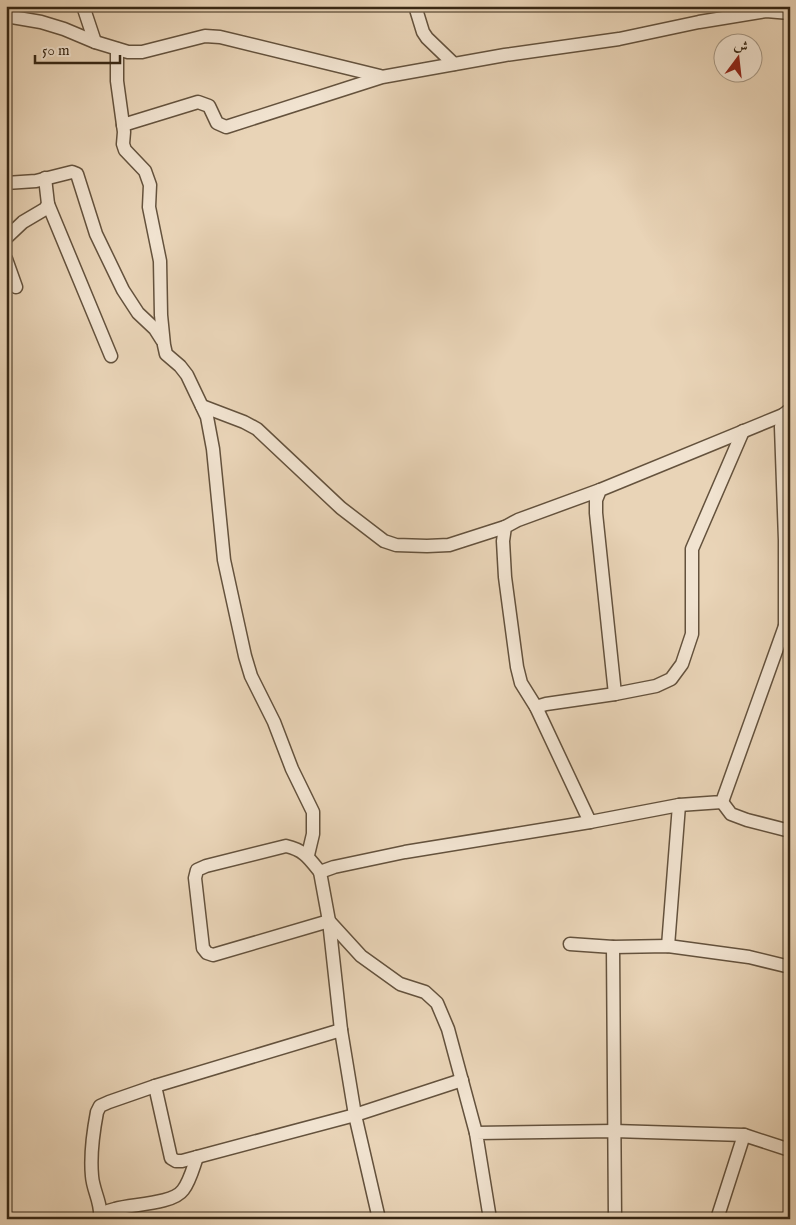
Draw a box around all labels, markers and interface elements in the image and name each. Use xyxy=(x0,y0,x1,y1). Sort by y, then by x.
scale bar xyxy=(35,32,120,64)
north arrow xyxy=(714,32,764,82)
text: ش xyxy=(732,36,750,57)
text: 50 m xyxy=(42,41,70,60)

